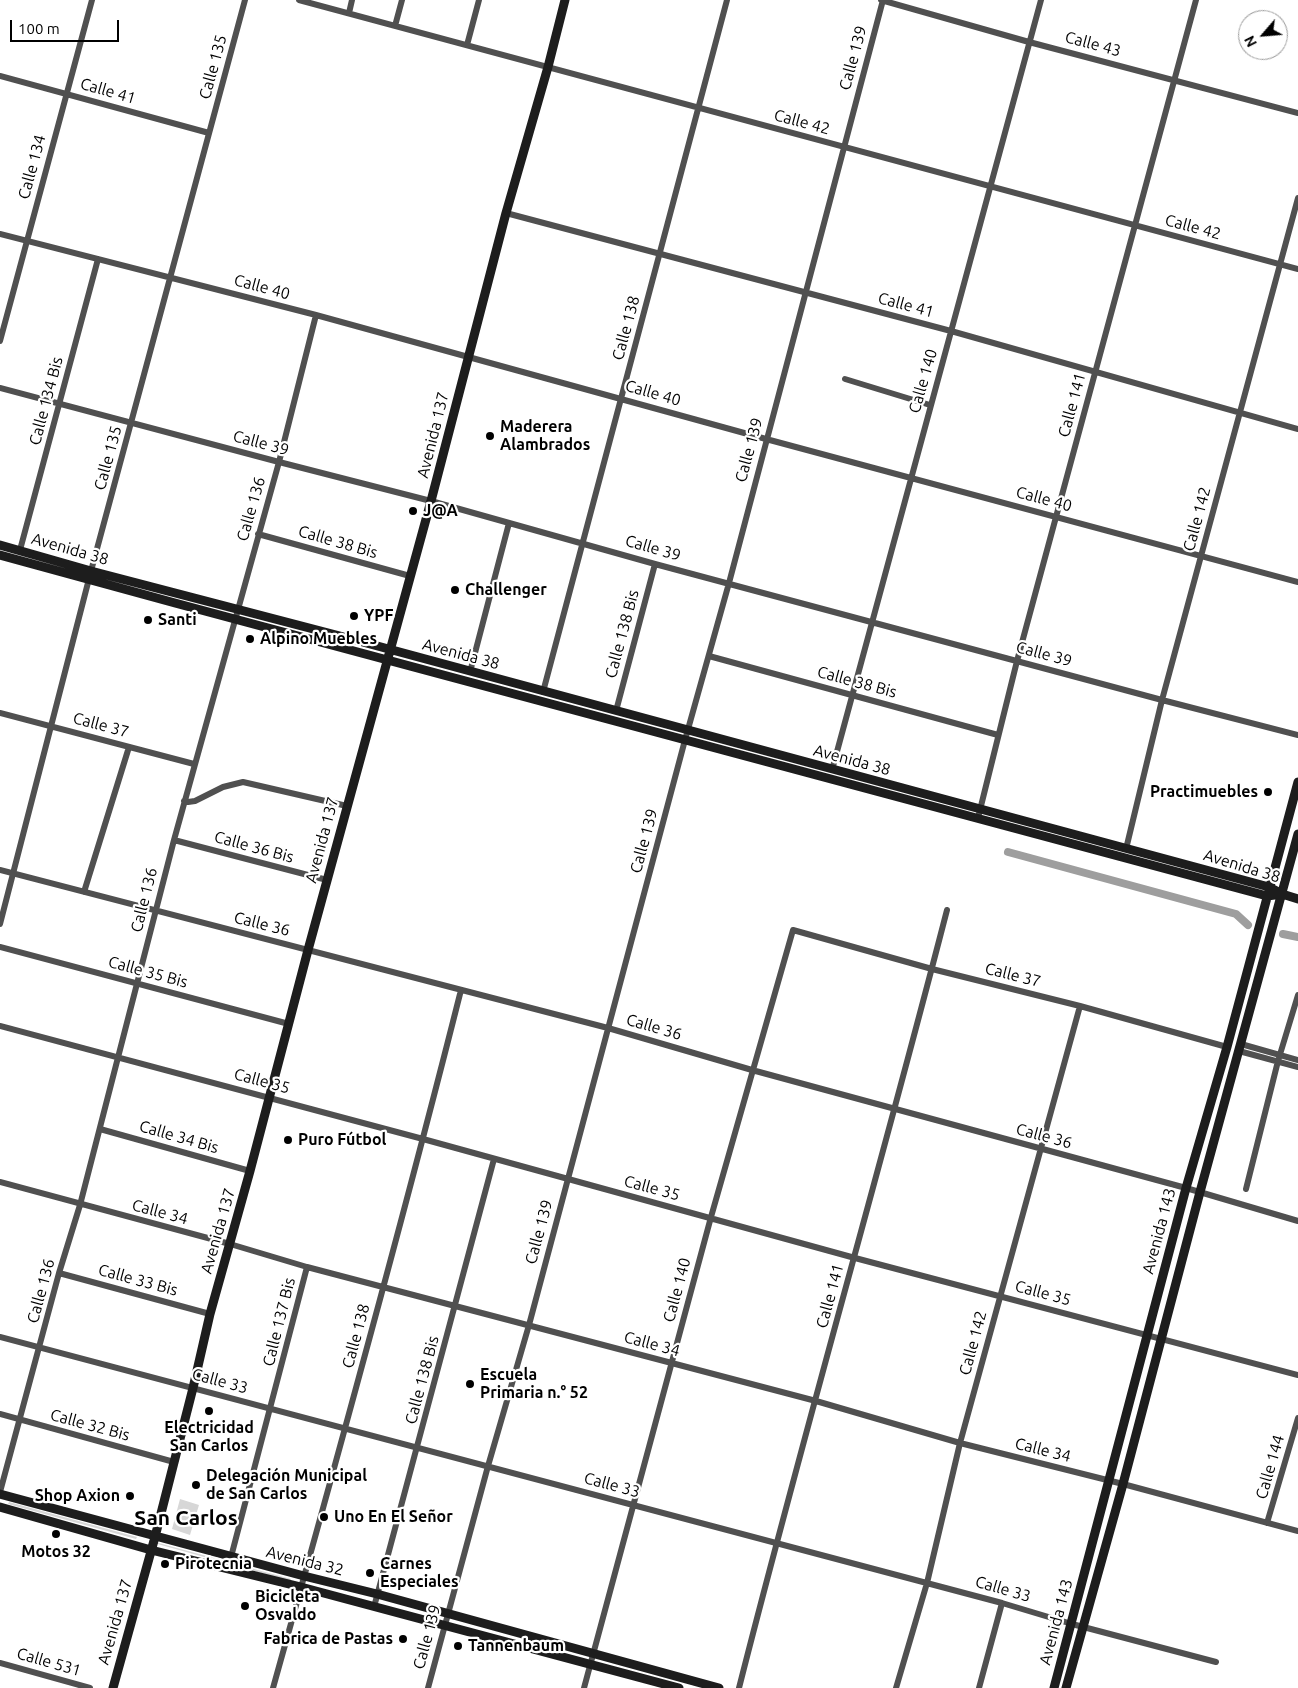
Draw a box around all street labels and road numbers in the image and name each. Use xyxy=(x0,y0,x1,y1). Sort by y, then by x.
street label: Calle 139 xyxy=(835,24,871,92)
street label: Calle 43 xyxy=(1063,27,1123,61)
street label: Calle 135 xyxy=(195,33,231,101)
street label: Calle 41 xyxy=(78,74,138,108)
street label: Calle 42 xyxy=(772,105,832,139)
street label: Calle 134 xyxy=(14,133,50,201)
street label: Calle 42 xyxy=(1163,210,1223,244)
street label: Calle 40 xyxy=(232,270,292,304)
street label: Calle 41 xyxy=(876,288,936,322)
street label: Calle 138 xyxy=(608,294,644,362)
street label: Calle 140 xyxy=(905,347,941,415)
street label: Calle 134 Bis xyxy=(25,355,67,447)
street label: Calle 141 xyxy=(1054,371,1090,439)
street label: Calle 40 xyxy=(623,376,683,410)
street label: Avenida 137 xyxy=(413,390,453,480)
street label: Calle 139 xyxy=(731,416,767,484)
street label: Calle 135 xyxy=(90,424,126,492)
street label: Calle 39 xyxy=(231,426,291,460)
street label: Calle 136 xyxy=(233,475,269,543)
street label: Calle 40 xyxy=(1014,482,1074,516)
street label: Calle 142 xyxy=(1179,485,1215,553)
street label: Calle 38 Bis xyxy=(296,522,380,562)
street label: Avenida 38 xyxy=(29,529,111,569)
street label: Calle 39 xyxy=(623,531,683,565)
street label: Calle 138 Bis xyxy=(601,588,643,680)
street label: Avenida 38 xyxy=(420,634,502,674)
street label: Calle 39 xyxy=(1014,637,1074,671)
street label: Calle 38 Bis xyxy=(815,662,899,702)
street label: Calle 37 xyxy=(71,708,131,742)
street label: Avenida 38 xyxy=(811,740,893,780)
street label: Avenida 137 xyxy=(301,795,343,885)
street label: Calle 139 xyxy=(626,807,662,875)
street label: Calle 36 Bis xyxy=(212,827,296,867)
street label: Avenida 38 xyxy=(1201,845,1283,887)
street label: Calle 136 xyxy=(127,866,161,934)
street label: Calle 36 xyxy=(232,908,292,940)
street label: Calle 35 Bis xyxy=(106,952,190,992)
street label: Calle 37 xyxy=(983,959,1043,991)
street label: Calle 36 xyxy=(624,1010,684,1044)
street label: Calle 35 xyxy=(232,1064,292,1098)
street label: Calle 34 Bis xyxy=(137,1117,221,1157)
street label: Calle 36 xyxy=(1014,1119,1074,1153)
street label: Calle 35 xyxy=(622,1171,682,1205)
street label: Avenida 137 xyxy=(197,1186,239,1276)
street label: Avenida 143 xyxy=(1138,1186,1180,1276)
street label: Calle 34 xyxy=(130,1195,190,1229)
street label: Calle 139 xyxy=(521,1198,557,1266)
street label: Calle 140 xyxy=(659,1256,695,1324)
street label: Calle 136 xyxy=(23,1257,59,1325)
street label: Calle 33 Bis xyxy=(96,1260,180,1300)
street label: Calle 141 xyxy=(812,1262,848,1330)
street label: Calle 137 Bis xyxy=(259,1276,299,1368)
street label: Calle 35 xyxy=(1013,1276,1073,1310)
street label: Calle 138 xyxy=(338,1302,374,1370)
street label: Calle 142 xyxy=(955,1309,991,1377)
street label: Calle 34 xyxy=(622,1327,682,1361)
street label: Calle 138 Bis xyxy=(401,1334,443,1426)
street label: Calle 33 xyxy=(190,1364,250,1398)
street label: Calle 32 Bis xyxy=(48,1405,132,1445)
street label: Calle 144 xyxy=(1252,1433,1288,1501)
street label: Calle 34 xyxy=(1013,1434,1073,1466)
street label: Calle 33 xyxy=(582,1468,642,1502)
street label: Avenida 32 xyxy=(264,1542,346,1580)
street label: Calle 33 xyxy=(973,1572,1033,1606)
street label: Avenida 137 xyxy=(94,1577,136,1667)
street label: Avenida 143 xyxy=(1035,1577,1077,1667)
street label: Calle 139 xyxy=(409,1603,445,1671)
street label: Calle 531 xyxy=(15,1644,83,1680)

